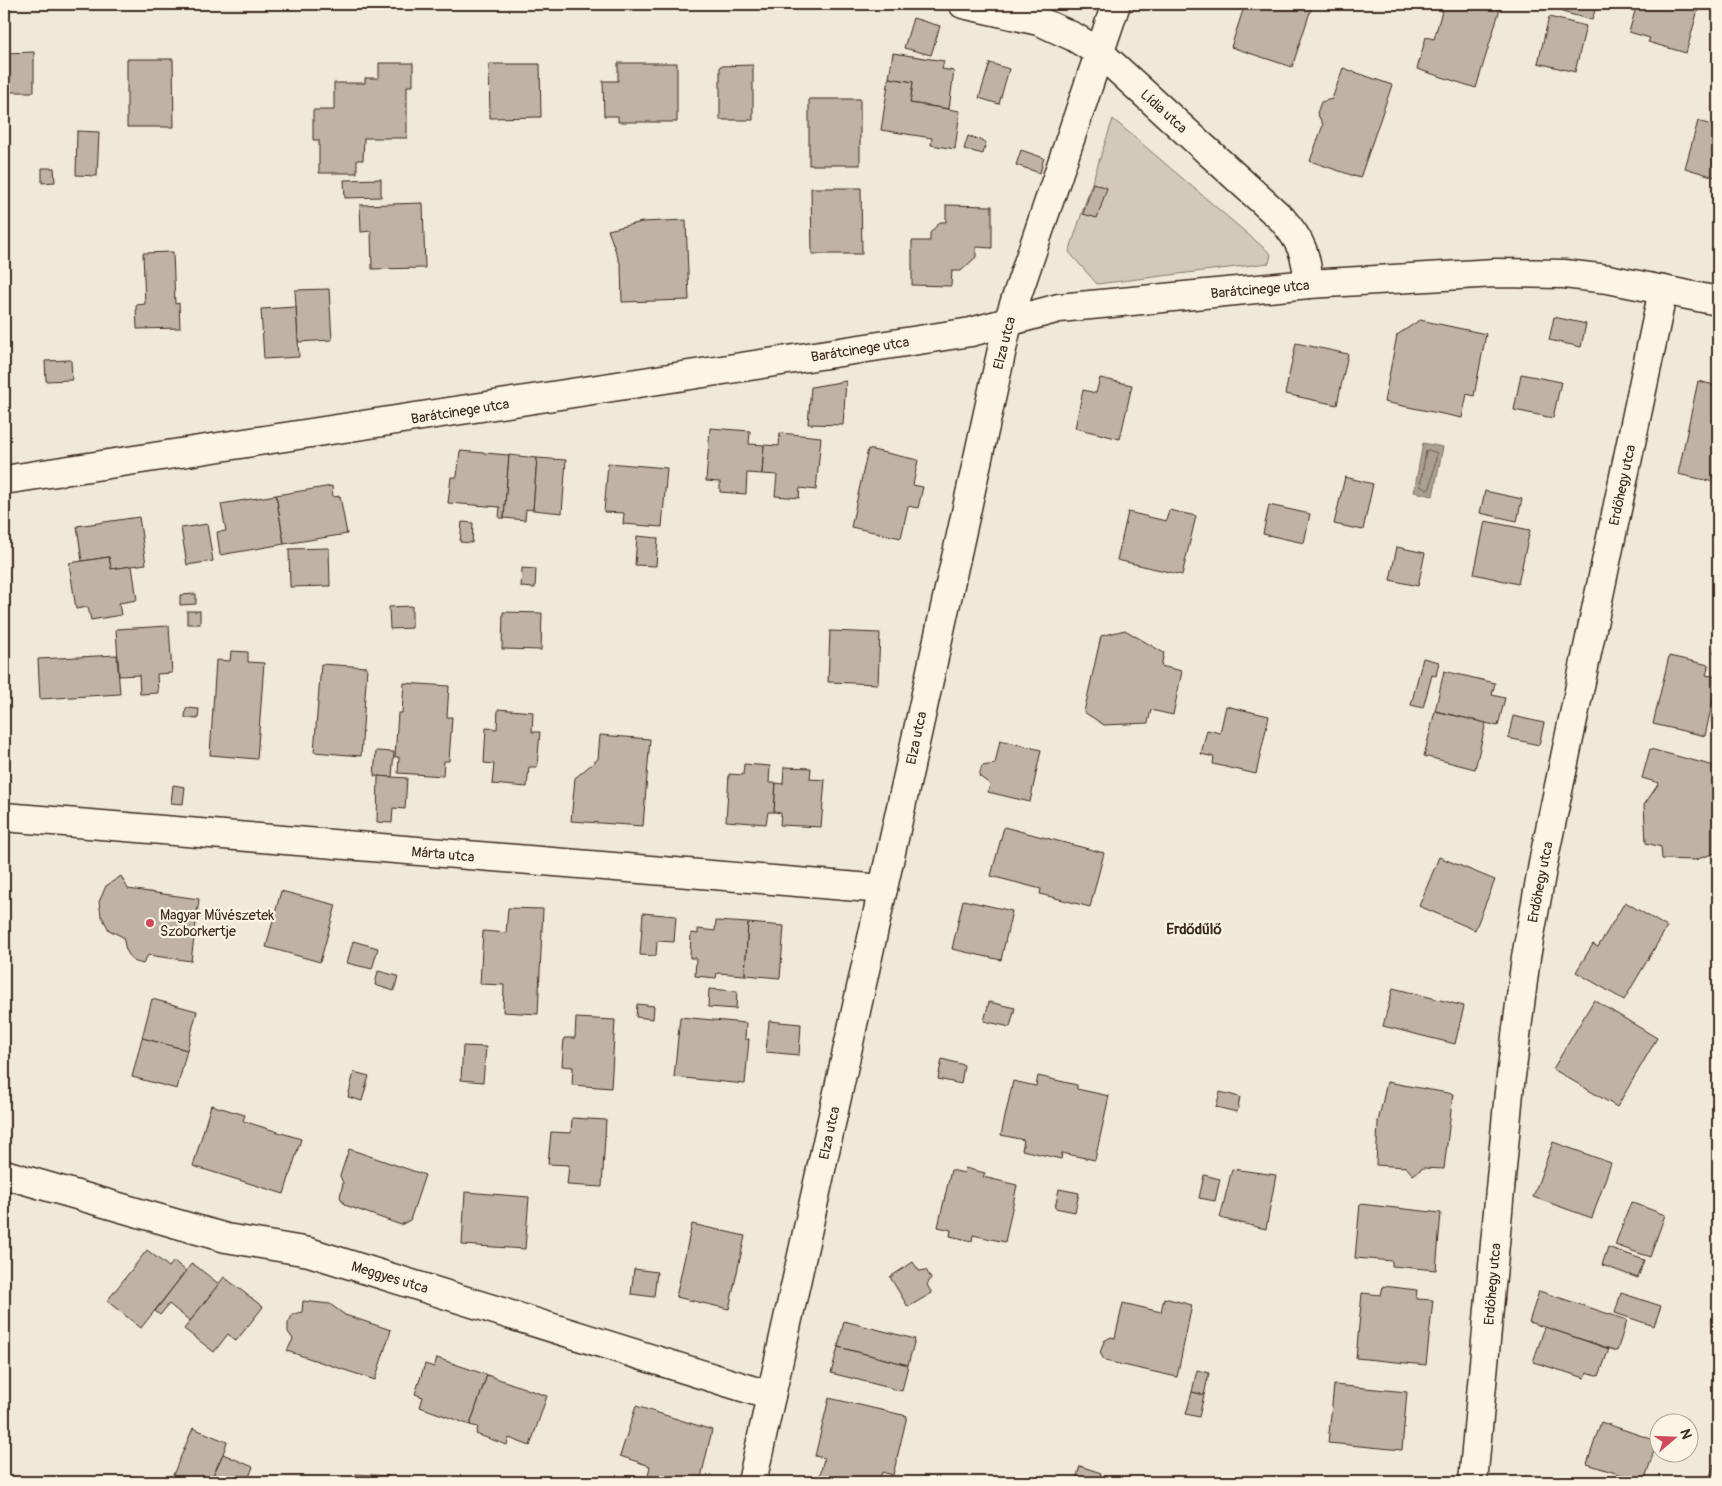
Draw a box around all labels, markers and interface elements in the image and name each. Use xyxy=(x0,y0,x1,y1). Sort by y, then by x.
street label: Lídia utca xyxy=(1137,86,1191,137)
street label: Barátcinege utca xyxy=(1210,277,1310,302)
street label: Elza utca xyxy=(990,315,1019,371)
street label: Barátcinege utca xyxy=(810,333,910,366)
street label: Barátcinege utca xyxy=(410,395,510,428)
street label: Erdőhegy utca xyxy=(1606,443,1639,527)
street label: Elza utca xyxy=(903,710,930,766)
street label: Erdőhegy utca xyxy=(1524,840,1557,924)
street label: Márta utca xyxy=(411,843,475,866)
place label: Magyar Művészetek Szoborkertje xyxy=(160,907,274,940)
marker: Magyar Művészetek Szoborkertje xyxy=(144,917,156,929)
district label: Erdődűlő xyxy=(1166,920,1222,939)
street label: Elza utca xyxy=(816,1105,843,1161)
street label: Erdőhegy utca xyxy=(1480,1242,1505,1326)
street label: Meggyes utca xyxy=(349,1258,430,1297)
north arrow xyxy=(1650,1414,1700,1464)
text: N xyxy=(1676,1427,1695,1441)

